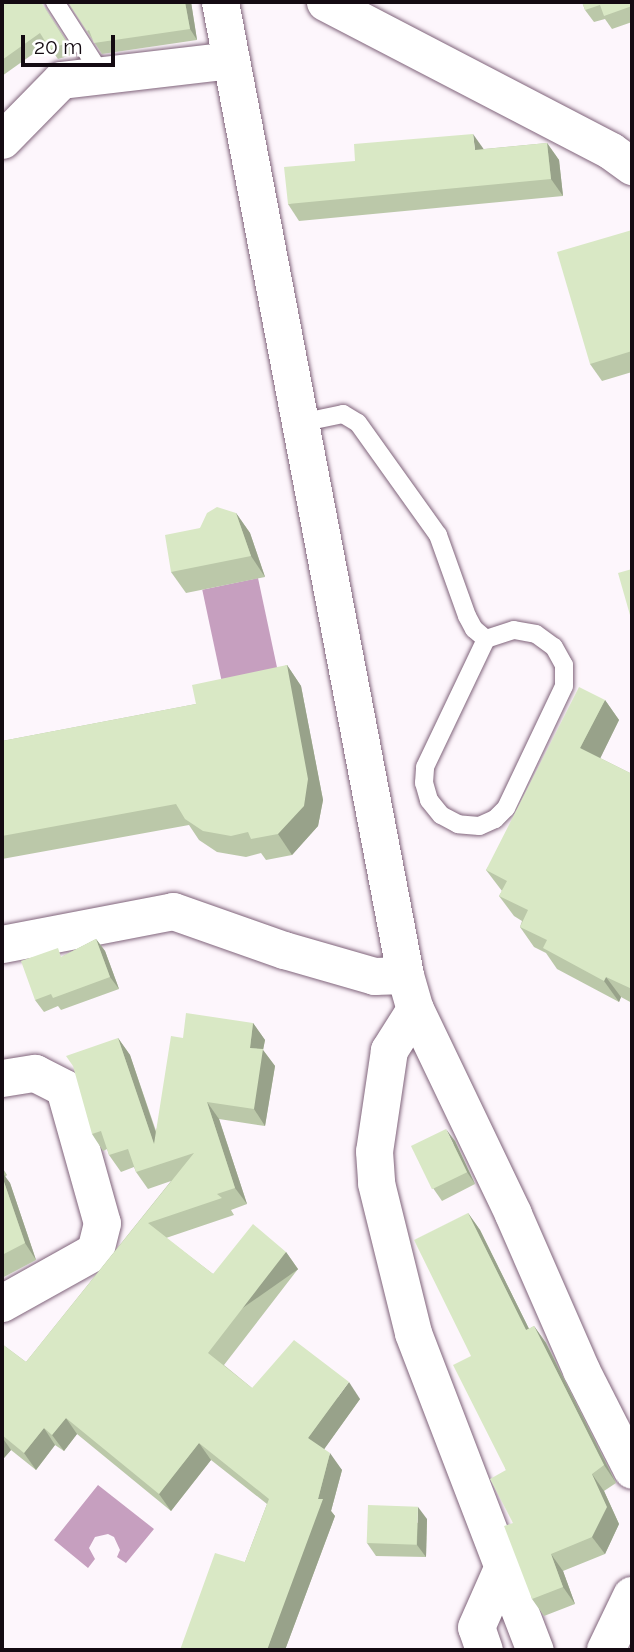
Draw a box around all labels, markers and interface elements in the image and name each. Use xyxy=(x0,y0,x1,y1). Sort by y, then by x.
scale bar xyxy=(24,21,119,65)
text: 20 m xyxy=(34,34,82,59)

